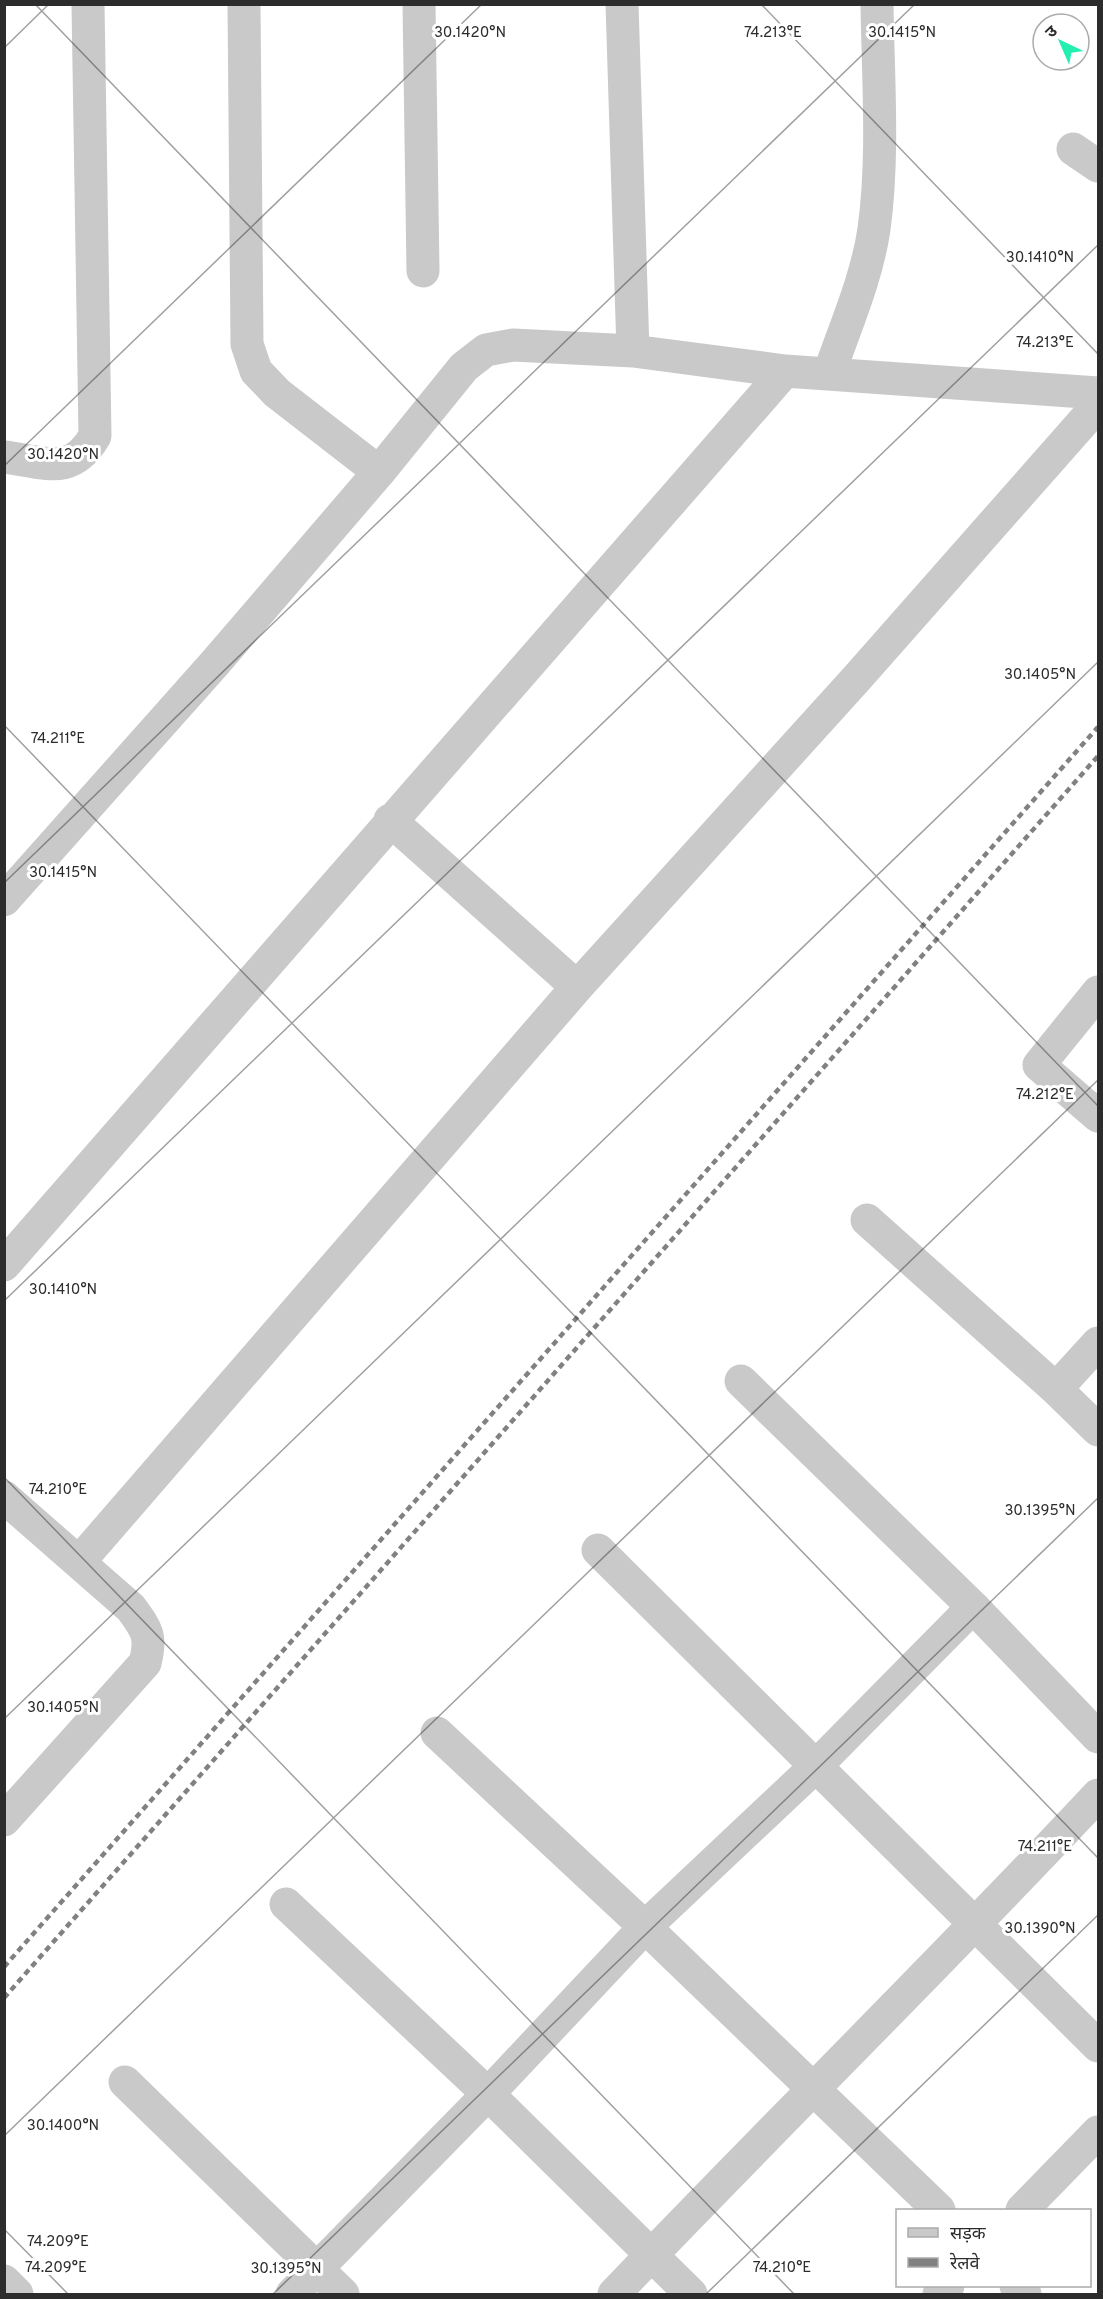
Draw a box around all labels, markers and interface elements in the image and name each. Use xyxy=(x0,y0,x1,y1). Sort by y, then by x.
north arrow xyxy=(1031,12,1091,72)
text: उ xyxy=(1042,22,1063,43)
text: 30.1420°N xyxy=(434,24,506,43)
text: 74.213°E xyxy=(744,24,802,43)
text: 30.1415°N xyxy=(868,24,936,43)
text: 30.1410°N xyxy=(1006,249,1074,268)
text: 74.213°E xyxy=(1016,334,1074,353)
text: 30.1420°N xyxy=(27,446,99,465)
text: 30.1405°N xyxy=(1004,666,1076,685)
text: 74.211°E xyxy=(31,730,85,749)
text: 30.1415°N xyxy=(29,864,97,883)
text: 74.212°E xyxy=(1016,1086,1074,1105)
text: 30.1410°N xyxy=(29,1281,97,1300)
text: 74.210°E xyxy=(29,1481,87,1500)
text: 30.1395°N xyxy=(1004,1502,1076,1521)
text: 30.1405°N xyxy=(27,1699,99,1718)
text: 74.211°E xyxy=(1018,1838,1072,1857)
text: 30.1390°N xyxy=(1004,1920,1076,1939)
text: 30.1400°N xyxy=(27,2117,99,2136)
legend xyxy=(896,2209,1091,2287)
text: सड़क xyxy=(950,2223,987,2246)
text: 74.209°E xyxy=(27,2233,89,2252)
text: रेलवे xyxy=(949,2252,981,2276)
text: 74.209°E xyxy=(25,2259,87,2278)
text: 74.210°E xyxy=(753,2259,811,2278)
text: 30.1395°N xyxy=(250,2260,322,2279)

